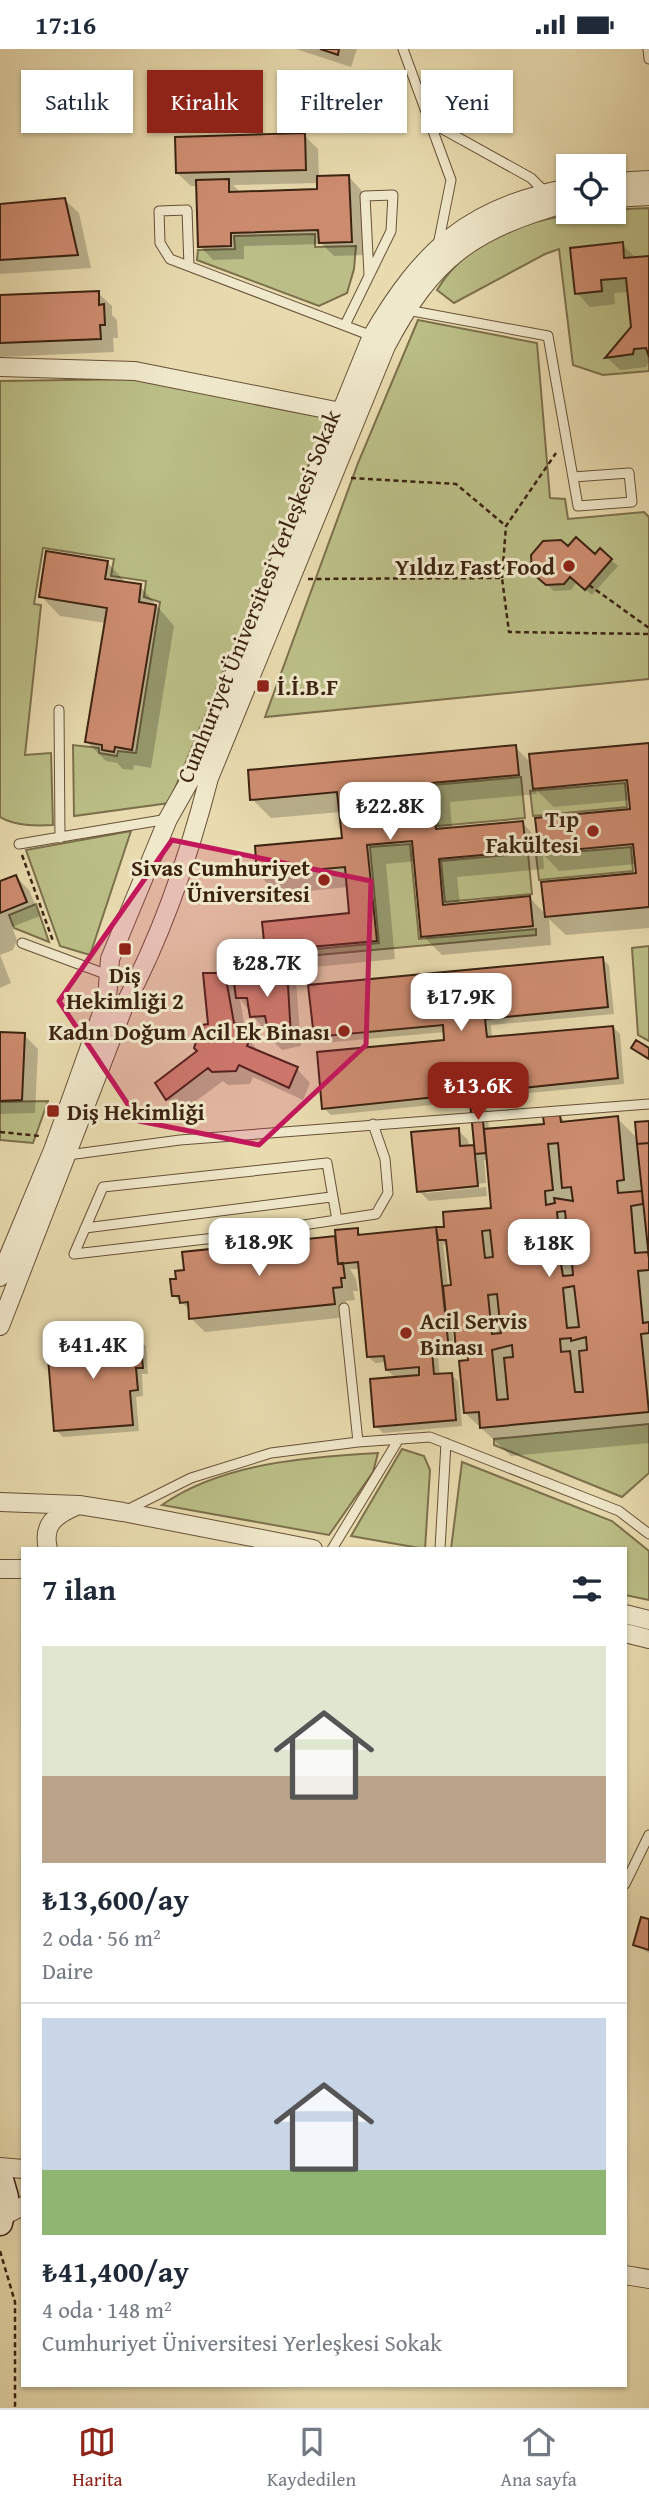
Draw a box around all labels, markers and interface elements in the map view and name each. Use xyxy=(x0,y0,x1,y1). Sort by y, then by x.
text: 17:16 xyxy=(35,5,96,44)
chip: Satılık xyxy=(21,70,133,133)
chip: Kiralık xyxy=(147,70,263,133)
chip: Filtreler xyxy=(277,70,407,133)
chip: Yeni xyxy=(421,70,513,133)
map controls xyxy=(556,154,626,224)
button: locate xyxy=(556,154,626,224)
street label: Cumhuriyet Üniversitesi Yerleşkesi Sokak xyxy=(168,404,348,788)
place label: Yıldız Fast Food xyxy=(395,550,556,583)
marker: Yıldız Fast Food xyxy=(561,558,577,574)
place label: İ.İ.B.F xyxy=(277,670,338,703)
marker: İ.İ.B.F xyxy=(255,678,271,694)
pin: ₺22.8K xyxy=(333,783,447,842)
text: ₺22.8K xyxy=(356,788,424,821)
place label: Tıp Fakültesi xyxy=(486,802,579,861)
marker: Tıp Fakültesi xyxy=(585,823,601,839)
place label: Sivas Cumhuriyet Üniversitesi xyxy=(131,851,310,910)
marker: Sivas Cumhuriyet Üniversitesi xyxy=(316,872,332,888)
pin: ₺28.7K xyxy=(210,939,324,999)
marker: Diş Hekimliği 2 xyxy=(117,941,133,957)
text: ₺28.7K xyxy=(233,945,301,978)
place label: Diş Hekimliği 2 xyxy=(66,958,184,1017)
pin: ₺17.9K xyxy=(404,974,518,1033)
text: ₺17.9K xyxy=(427,979,495,1012)
place label: Kadın Doğum Acil Ek Binası xyxy=(49,1015,330,1048)
marker: Kadın Doğum Acil Ek Binası xyxy=(336,1023,352,1039)
pin: ₺13.6K xyxy=(421,1063,535,1122)
text: ₺13.6K xyxy=(444,1068,512,1101)
place label: Diş Hekimliği xyxy=(67,1095,205,1128)
marker: Diş Hekimliği xyxy=(45,1103,61,1119)
pin: ₺18.9K xyxy=(202,1219,316,1278)
pin: ₺18K xyxy=(508,1219,590,1279)
text: ₺18.9K xyxy=(225,1224,293,1257)
text: ₺18K xyxy=(524,1225,574,1258)
place label: Acil Servis Binası xyxy=(420,1304,528,1363)
pin: ₺41.4K xyxy=(36,1321,150,1381)
marker: Acil Servis Binası xyxy=(398,1325,414,1341)
text: ₺41.4K xyxy=(59,1327,127,1360)
text: 7 ilan xyxy=(42,1567,116,1611)
icon: filters xyxy=(568,1570,606,1608)
icon: home xyxy=(261,1692,387,1818)
text: ₺13,600/ay xyxy=(42,1877,189,1921)
text: 2 oda · 56 m² xyxy=(42,1921,161,1954)
text: Daire xyxy=(42,1954,93,1987)
icon: home xyxy=(261,2064,387,2190)
text: ₺41,400/ay xyxy=(42,2249,189,2293)
text: 4 oda · 148 m² xyxy=(42,2293,172,2326)
text: Cumhuriyet Üniversitesi Yerleşkesi Sokak xyxy=(42,2326,442,2359)
tab: Harita xyxy=(72,2423,123,2493)
tab: Kaydedilen xyxy=(267,2423,356,2493)
tab: Ana sayfa xyxy=(500,2423,577,2493)

